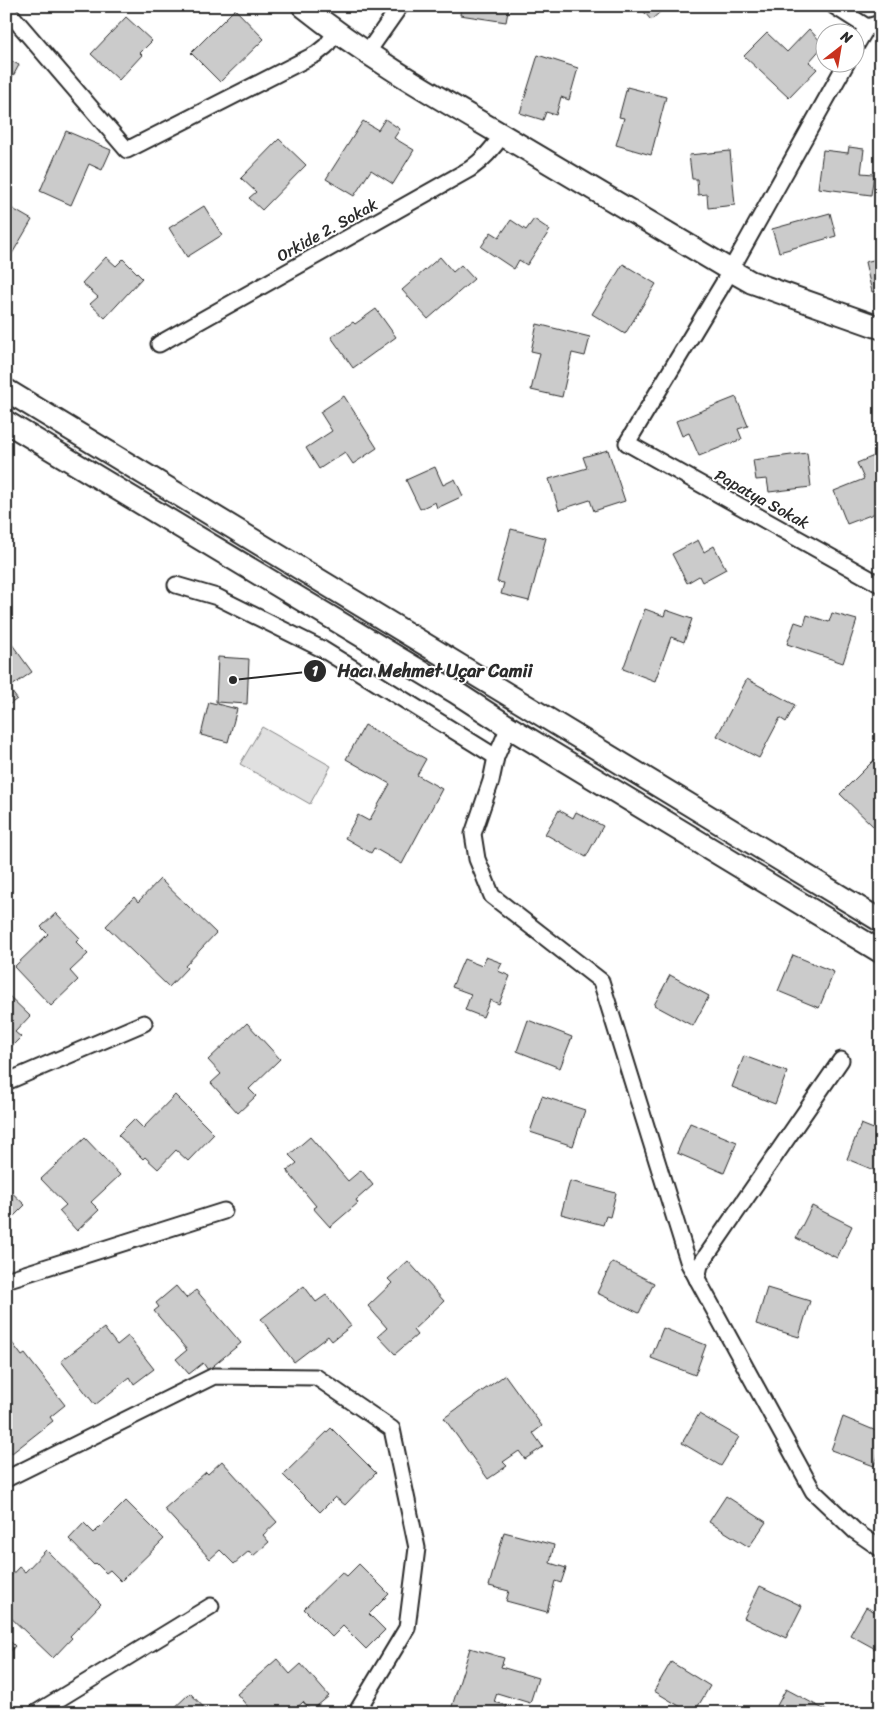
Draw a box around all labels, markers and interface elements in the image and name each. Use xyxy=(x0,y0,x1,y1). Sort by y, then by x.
north arrow xyxy=(814,22,864,72)
text: N xyxy=(835,24,857,51)
street label: Orkide 2. Sokak xyxy=(271,190,383,270)
street label: Papatya Sokak xyxy=(709,461,815,537)
callout: Hacı Mehmet Uçar Camii xyxy=(302,654,542,687)
text: Hacı Mehmet Uçar Camii xyxy=(337,655,533,687)
text: 1 xyxy=(312,658,319,684)

